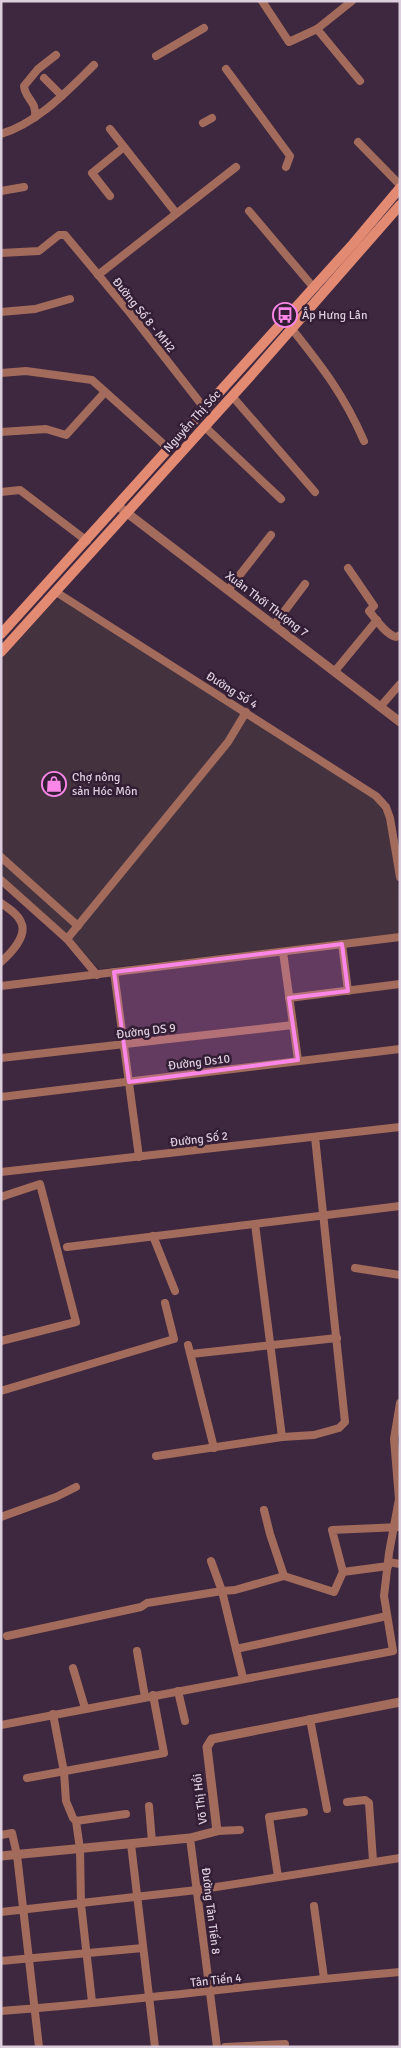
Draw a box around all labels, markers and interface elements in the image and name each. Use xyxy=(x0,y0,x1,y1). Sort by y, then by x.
street label: Đường Số 8 - MH2 xyxy=(109,275,178,356)
bus stop icon: Ấp Hưng Lân xyxy=(272,302,298,328)
place label: Ấp Hưng Lân xyxy=(302,306,367,323)
street label: Nguyễn Thị Sóc xyxy=(160,387,224,456)
street label: Xuân Thới Thượng 7 xyxy=(222,568,311,641)
street label: Đường Số 4 xyxy=(203,669,261,713)
place label: Chợ nông sản Hóc Môn xyxy=(72,770,138,799)
shop icon: Chợ nông sản Hóc Môn xyxy=(41,771,67,797)
street label: Đường DS 9 xyxy=(115,1020,177,1043)
street label: Đường Ds10 xyxy=(167,1051,231,1074)
street label: Đường Số 2 xyxy=(169,1128,229,1150)
street label: Võ Thị Hồi xyxy=(190,1773,211,1825)
street label: Đường Tân Tiến 8 xyxy=(198,1867,223,1956)
street label: Tân Tiến 4 xyxy=(190,1970,243,1991)

